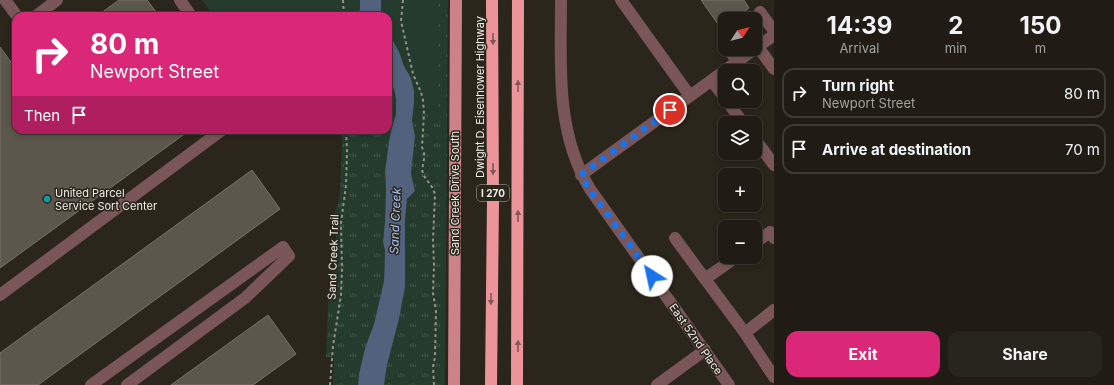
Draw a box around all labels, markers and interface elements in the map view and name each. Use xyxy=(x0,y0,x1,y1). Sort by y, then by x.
text: 14:39 xyxy=(827,11,892,40)
text: 2 xyxy=(948,11,963,40)
text: 150 xyxy=(1020,11,1061,40)
north arrow xyxy=(718,12,762,56)
map controls xyxy=(718,12,762,264)
street label: Dwight D. Eisenhower Highway xyxy=(473,16,487,178)
text: 80 m xyxy=(90,27,159,61)
icon: right xyxy=(24,28,76,80)
one-way arrow xyxy=(490,33,496,46)
text: Arrival xyxy=(839,40,879,56)
text: min xyxy=(945,40,967,56)
text: m xyxy=(1035,40,1046,56)
text: Newport Street xyxy=(90,61,219,82)
button: search xyxy=(718,64,762,108)
text: Turn right xyxy=(822,76,894,95)
one-way arrow xyxy=(515,79,521,92)
icon: right xyxy=(788,82,810,104)
text: 80 m xyxy=(1064,84,1100,103)
pin xyxy=(653,93,687,127)
text: Newport Street xyxy=(822,95,915,111)
icon: arrive xyxy=(659,99,681,121)
icon: arrive xyxy=(68,104,90,126)
text: Then xyxy=(24,106,60,125)
button: layers xyxy=(718,116,762,160)
street label: Sand Creek Drive South xyxy=(448,131,462,255)
icon: arrive xyxy=(788,138,810,160)
text: Arrive at destination xyxy=(822,140,971,159)
text: 70 m xyxy=(1065,140,1100,159)
one-way arrow xyxy=(490,163,496,176)
button: + xyxy=(718,168,762,212)
road number: I 270 xyxy=(477,185,509,201)
place label: United Parcel Service Sort Center xyxy=(55,186,157,213)
water label: Sand Creek xyxy=(386,187,404,254)
marker: United Parcel Service Sort Center xyxy=(42,194,52,204)
one-way arrow xyxy=(515,209,521,222)
street label: Sand Creek Trail xyxy=(325,214,341,300)
button: − xyxy=(718,220,762,264)
position arrow xyxy=(631,255,673,297)
one-way arrow xyxy=(488,293,495,305)
street label: East 52nd Place xyxy=(666,301,726,377)
button: Exit xyxy=(786,331,940,377)
button: Share xyxy=(948,331,1102,377)
one-way arrow xyxy=(514,340,521,352)

